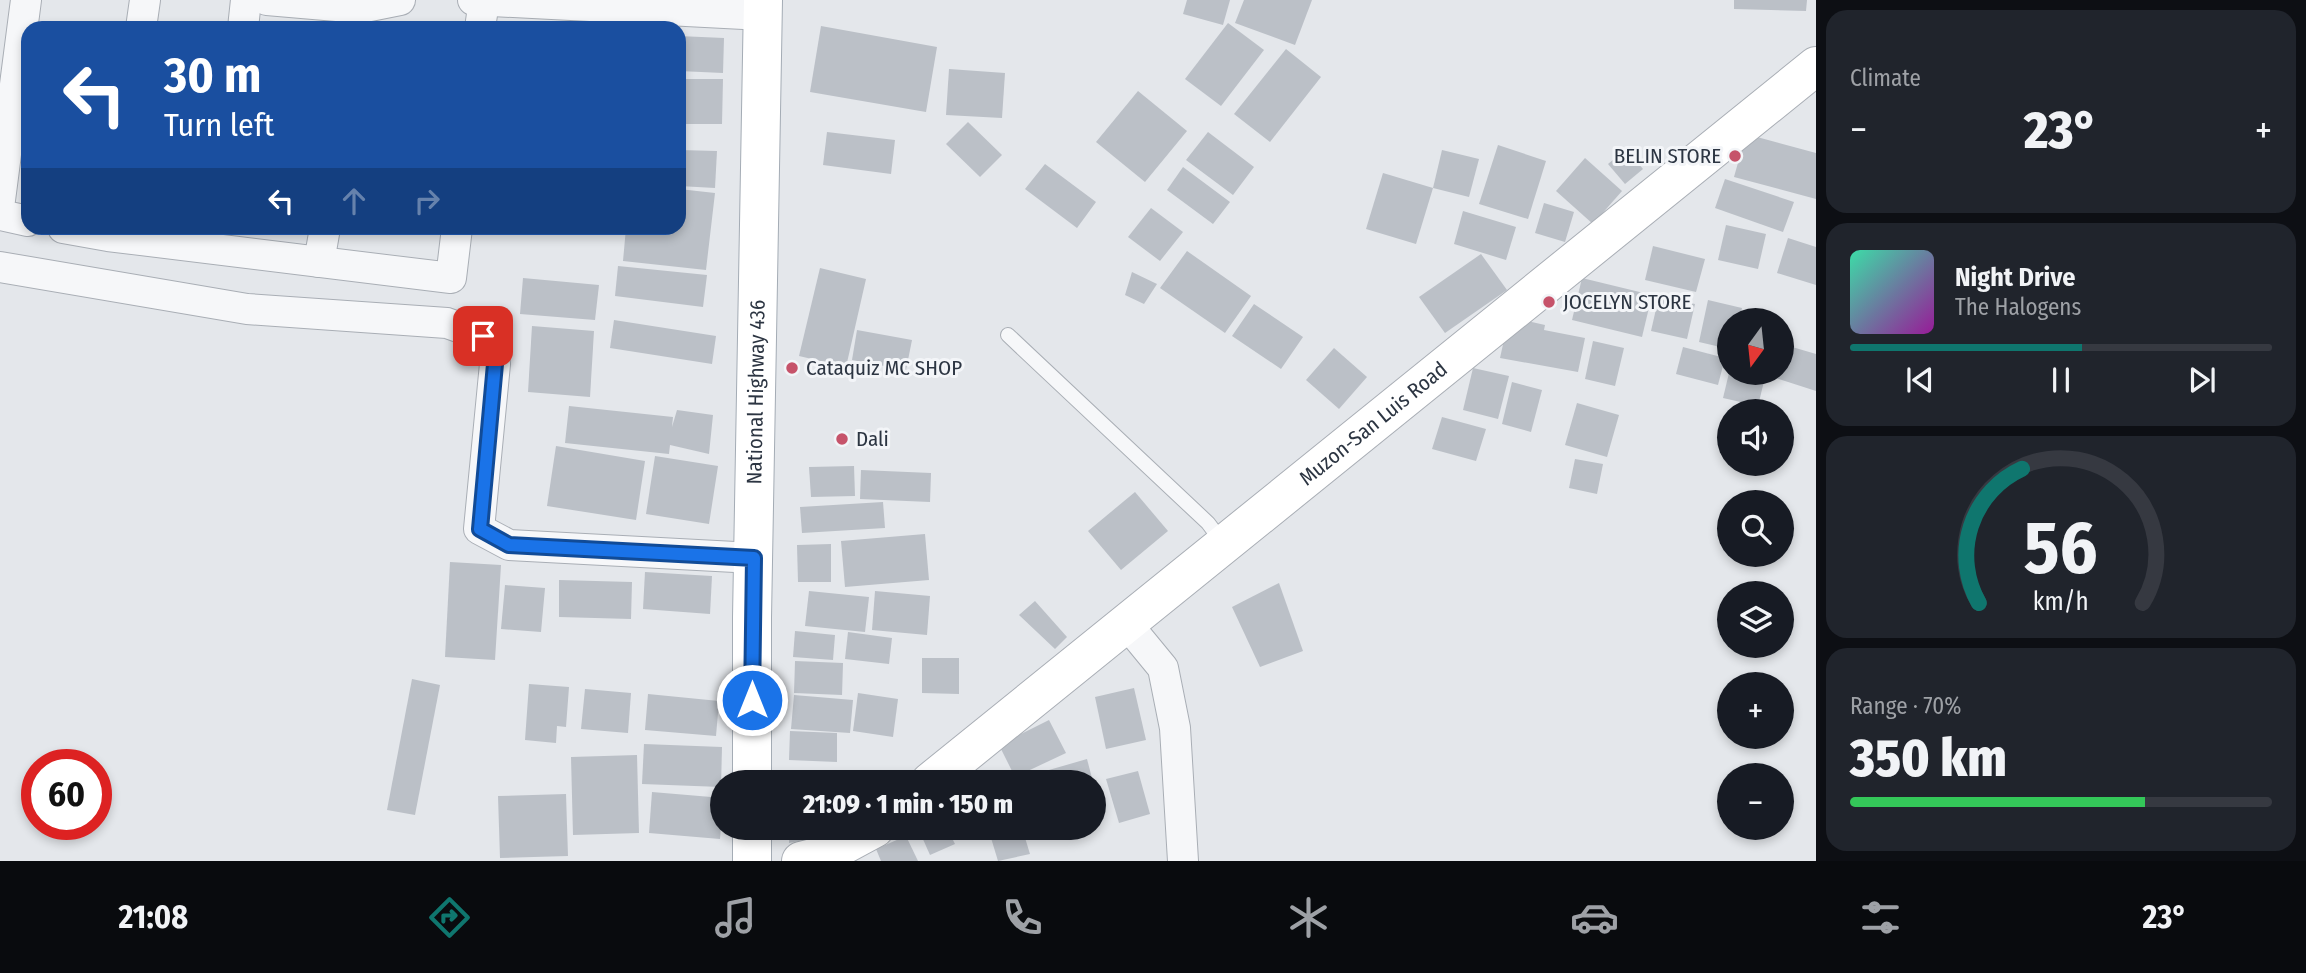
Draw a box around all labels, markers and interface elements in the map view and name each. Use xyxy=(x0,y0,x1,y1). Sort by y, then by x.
text: 30 m xyxy=(164,46,262,105)
icon: left xyxy=(49,49,140,140)
text: Climate xyxy=(1850,64,1921,92)
text: 23° xyxy=(2024,99,2098,162)
text: Turn left xyxy=(164,106,274,144)
text: − xyxy=(1850,107,1867,153)
text: + xyxy=(2255,107,2272,153)
place label: BELIN STORE xyxy=(1614,143,1721,169)
marker: BELIN STORE xyxy=(1727,148,1743,164)
icon: left xyxy=(262,182,300,220)
icon: ahead xyxy=(335,182,373,220)
icon: right xyxy=(408,182,446,220)
text: Night Drive xyxy=(1955,262,2075,293)
place label: JOCELYN STORE xyxy=(1563,289,1692,315)
text: The Halogens xyxy=(1955,293,2081,321)
marker: JOCELYN STORE xyxy=(1541,294,1557,310)
street label: National Highway 436 xyxy=(741,300,771,484)
pin xyxy=(453,306,513,366)
north arrow xyxy=(1717,308,1794,385)
map controls xyxy=(1717,308,1794,840)
icon: arrive xyxy=(464,317,502,355)
place label: Cataquiz MC SHOP xyxy=(806,355,962,381)
street label: Muzon-San Luis Road xyxy=(1294,356,1453,491)
marker: Cataquiz MC SHOP xyxy=(784,360,800,376)
icon: previous xyxy=(1901,361,1939,399)
icon: pause xyxy=(2042,361,2080,399)
icon: next xyxy=(2183,361,2221,399)
button: sound xyxy=(1717,399,1794,476)
place label: Dali xyxy=(856,426,889,452)
marker: Dali xyxy=(834,431,850,447)
button: search xyxy=(1717,490,1794,567)
text: 56 xyxy=(2024,505,2098,592)
button: layers xyxy=(1717,581,1794,658)
text: km/h xyxy=(2033,587,2089,617)
position arrow xyxy=(715,663,789,737)
button: + xyxy=(1717,672,1794,749)
text: Range · 70% xyxy=(1850,692,1961,720)
text: 350 km xyxy=(1850,727,2007,790)
speed limit sign: 60 xyxy=(21,749,112,840)
button: − xyxy=(1717,763,1794,840)
text: 21:09 · 1 min · 150 m xyxy=(803,789,1013,820)
icon: directions xyxy=(425,893,474,942)
icon: music xyxy=(711,893,760,942)
icon: phone xyxy=(998,893,1047,942)
icon: climate xyxy=(1284,893,1333,942)
icon: car xyxy=(1570,893,1619,942)
icon: filters xyxy=(1856,893,1905,942)
text: 21:08 xyxy=(119,898,188,936)
text: 23° xyxy=(2142,898,2187,936)

